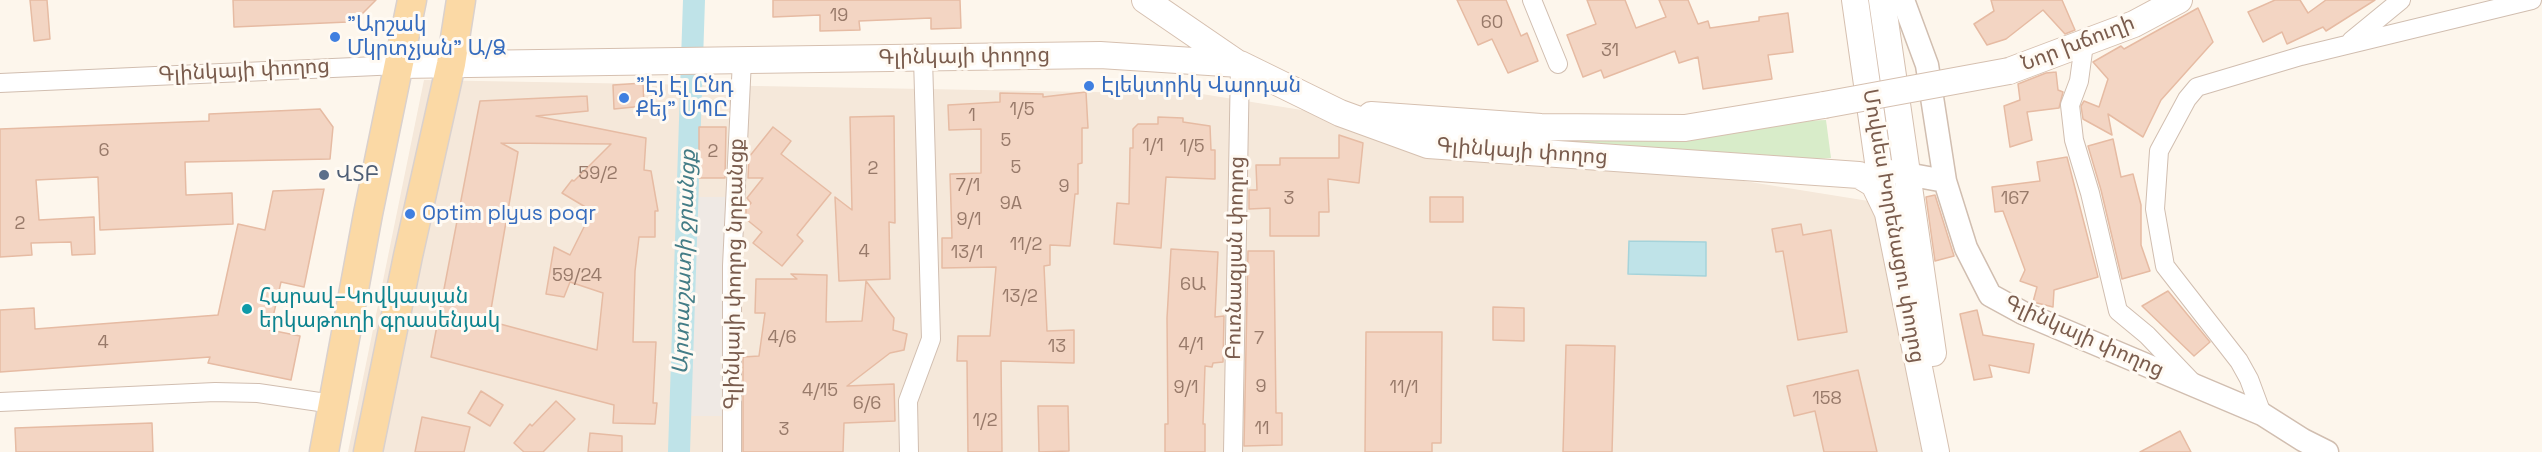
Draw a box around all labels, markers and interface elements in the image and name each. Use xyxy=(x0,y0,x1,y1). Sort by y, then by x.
house number: 19 xyxy=(830,5,848,27)
street label: Նոր խճուղի xyxy=(2018,11,2138,77)
place label: "Արշակ Մկրտչյան" Ա/Ձ xyxy=(347,12,506,62)
house number: 60 xyxy=(1481,12,1503,34)
marker: "Արշակ Մկրտչյան" Ա/Ձ xyxy=(328,30,342,44)
house number: 31 xyxy=(1601,40,1619,62)
street label: Գլինկայի փողոց xyxy=(878,43,1050,71)
street label: Գլինկայի փողոց xyxy=(158,54,330,88)
place label: "Էյ Էլ Ընդ Քեյ" ՍՊԸ xyxy=(636,73,734,123)
place label: Էլեկտրիկ Վարդան xyxy=(1101,73,1301,99)
marker: Էլեկտրիկ Վարդան xyxy=(1082,79,1096,93)
street label: Մովսես Խորենացու փողոց xyxy=(1856,87,1930,365)
marker: "Էյ Էլ Ընդ Քեյ" ՍՊԸ xyxy=(617,91,631,105)
house number: 1/5 xyxy=(1010,99,1034,121)
house number: 1 xyxy=(968,105,976,127)
house number: 5 xyxy=(1001,130,1011,152)
street label: Գլինկայի փողոց xyxy=(1435,133,1609,171)
house number: 1/1 xyxy=(1142,135,1164,157)
house number: 1/5 xyxy=(1180,136,1204,158)
street label: Գլինկայի փողոց նրբանցք xyxy=(720,138,750,410)
house number: 6 xyxy=(98,140,110,162)
house number: 2 xyxy=(708,141,718,163)
water label: Արտաշատի ջրանցք xyxy=(668,149,702,375)
street label: Բուռնազյան փողոց xyxy=(1222,156,1250,360)
house number: 5 xyxy=(1011,157,1021,179)
house number: 2 xyxy=(868,158,878,180)
place label: ՎՏԲ xyxy=(336,162,379,188)
house number: 59/2 xyxy=(578,163,618,185)
marker: ՎՏԲ xyxy=(317,168,331,182)
house number: 7/1 xyxy=(956,175,980,197)
house number: 9 xyxy=(1058,176,1070,198)
house number: 3 xyxy=(1284,188,1294,210)
house number: 167 xyxy=(2001,188,2029,210)
house number: 9A xyxy=(1000,193,1022,215)
place label: Optim plyus poqr xyxy=(422,201,596,227)
marker: Optim plyus poqr xyxy=(403,207,417,221)
house number: 9/1 xyxy=(956,209,982,231)
house number: 2 xyxy=(15,213,25,235)
house number: 11/2 xyxy=(1010,234,1042,256)
house number: 4 xyxy=(858,241,870,263)
house number: 13/1 xyxy=(951,242,983,264)
house number: 59/24 xyxy=(552,265,602,287)
house number: 6Ա xyxy=(1180,274,1206,296)
place label: Հարավ–Կովկասյան երկաթուղի գրասենյակ xyxy=(259,284,500,334)
house number: 13/2 xyxy=(1002,286,1038,308)
street label: Գլինկայի փողոց xyxy=(2000,291,2168,383)
marker: Հարավ–Կովկասյան երկաթուղի գրասենյակ xyxy=(240,302,254,316)
house number: 4/6 xyxy=(768,327,796,349)
house number: 7 xyxy=(1254,328,1264,350)
house number: 4 xyxy=(97,332,109,354)
house number: 4/1 xyxy=(1178,334,1204,356)
house number: 13 xyxy=(1048,336,1066,358)
house number: 9 xyxy=(1255,376,1267,398)
house number: 9/1 xyxy=(1173,377,1199,399)
house number: 11/1 xyxy=(1389,377,1419,399)
house number: 4/15 xyxy=(802,380,838,402)
house number: 158 xyxy=(1812,388,1842,410)
house number: 6/6 xyxy=(853,393,881,415)
house number: 1/2 xyxy=(972,410,998,432)
house number: 11 xyxy=(1254,418,1270,440)
house number: 3 xyxy=(779,419,789,441)

